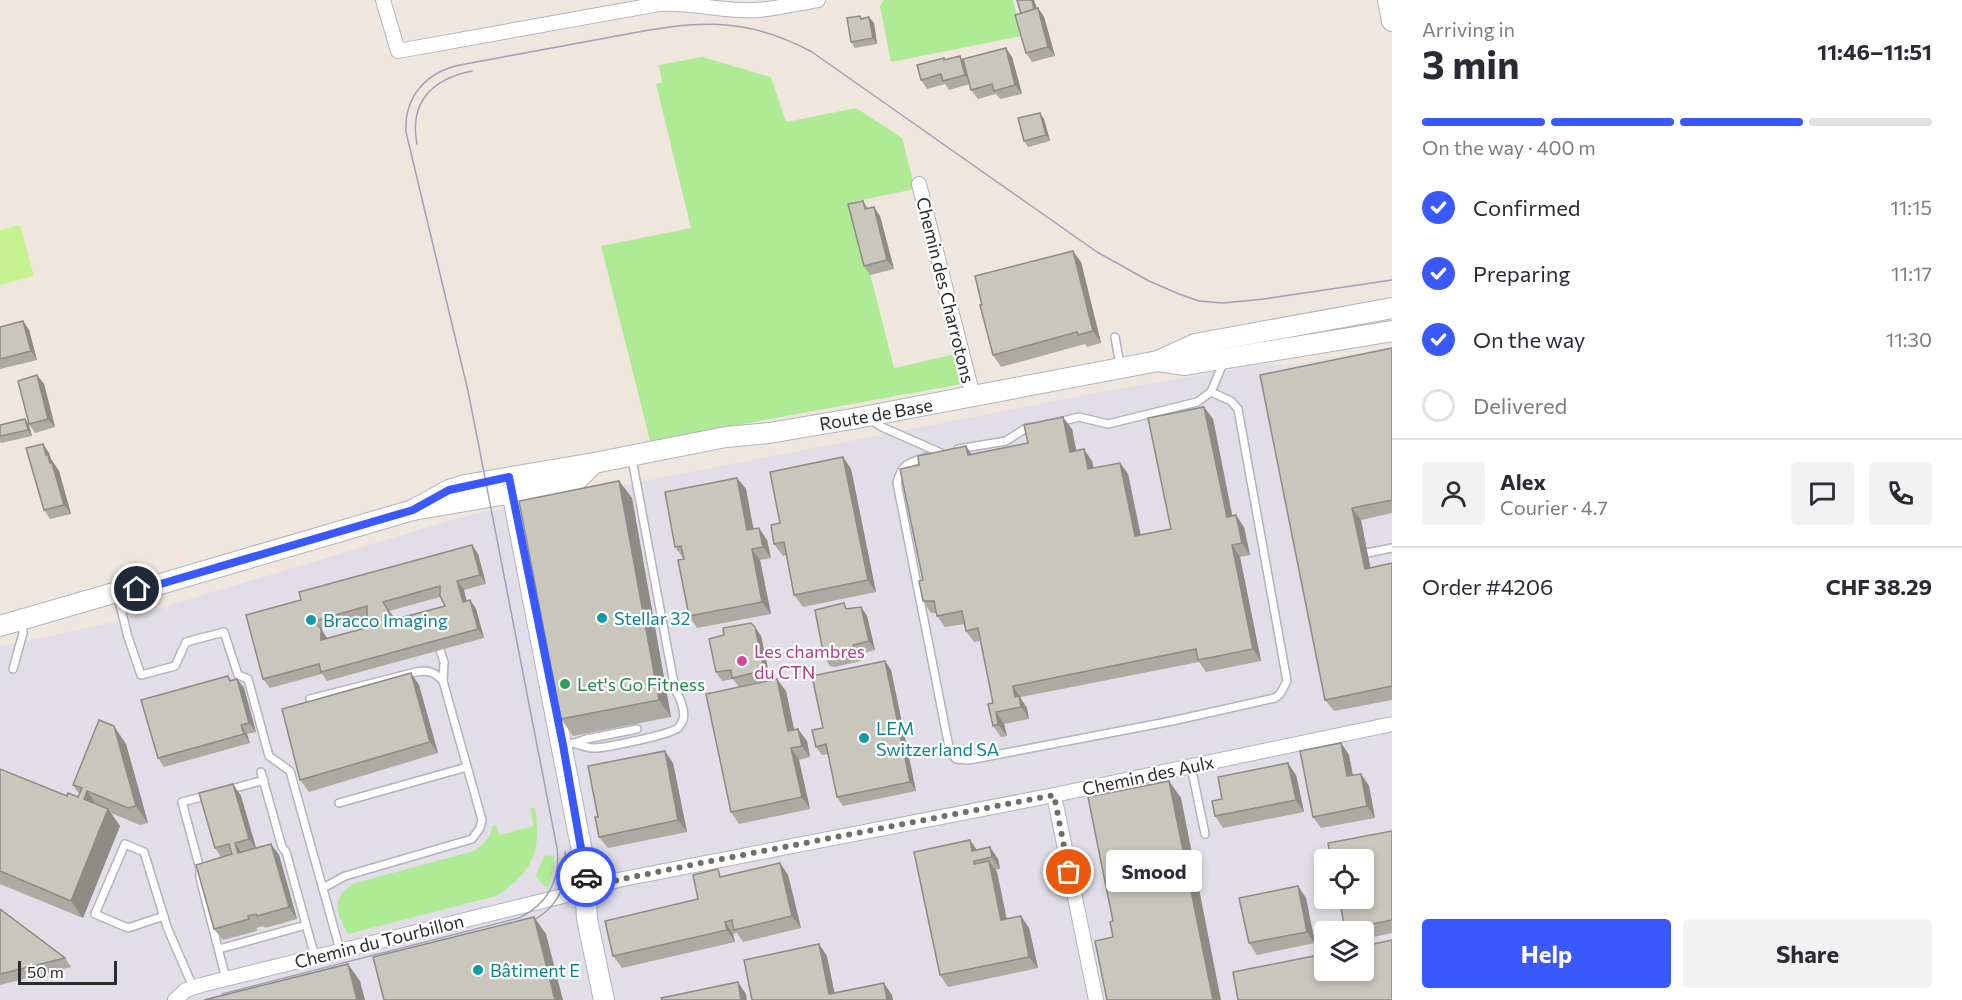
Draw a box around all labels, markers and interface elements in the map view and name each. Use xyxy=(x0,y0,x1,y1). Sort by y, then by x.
text: Arriving in xyxy=(1422,17,1515,41)
text: 11:46–11:51 xyxy=(1817,38,1932,65)
text: 3 min xyxy=(1422,39,1520,87)
text: On the way · 400 m xyxy=(1422,135,1596,159)
icon: check xyxy=(1422,191,1455,224)
text: Confirmed xyxy=(1473,194,1580,221)
street label: Chemin des Charrotons xyxy=(912,195,980,385)
text: 11:15 xyxy=(1890,195,1932,219)
icon: check xyxy=(1422,257,1455,290)
text: Preparing xyxy=(1473,260,1570,287)
text: 11:17 xyxy=(1891,261,1932,285)
icon: check xyxy=(1422,323,1455,356)
text: On the way xyxy=(1473,326,1585,353)
text: 11:30 xyxy=(1886,327,1932,351)
text: Delivered xyxy=(1473,392,1567,419)
street label: Route de Base xyxy=(818,393,934,435)
button: person xyxy=(1422,462,1485,525)
button: chat xyxy=(1791,462,1854,525)
button: phone xyxy=(1869,462,1932,525)
text: Alex xyxy=(1500,468,1546,495)
text: Courier · 4.7 xyxy=(1500,495,1608,519)
pin xyxy=(111,563,162,614)
icon: home xyxy=(120,572,153,605)
text: Order #4206 xyxy=(1422,573,1553,600)
text: CHF 38.29 xyxy=(1826,573,1932,600)
place label: Stellar 32 xyxy=(614,607,691,629)
place label: Bracco Imaging xyxy=(323,609,448,631)
marker: Stellar 32 xyxy=(595,611,609,625)
marker: Bracco Imaging xyxy=(304,613,318,627)
place label: Les chambres du CTN xyxy=(754,640,865,683)
marker: Les chambres du CTN xyxy=(735,654,749,668)
place label: Let's Go Fitness xyxy=(577,673,705,695)
marker: Let's Go Fitness xyxy=(558,677,572,691)
place label: LEM Switzerland SA xyxy=(876,717,999,760)
marker: LEM Switzerland SA xyxy=(857,731,871,745)
street label: Chemin des Aulx xyxy=(1080,750,1216,800)
pin xyxy=(1043,846,1094,897)
courier xyxy=(556,847,616,907)
map controls xyxy=(1314,849,1374,981)
button: locate xyxy=(1314,849,1374,909)
callout: Smood xyxy=(1105,851,1201,893)
icon: bag xyxy=(1052,855,1085,888)
text: Smood xyxy=(1121,859,1187,883)
icon: car xyxy=(570,861,603,894)
street label: Chemin du Tourbillon xyxy=(292,909,466,973)
button: Help xyxy=(1422,919,1671,988)
button: Share xyxy=(1683,919,1932,988)
button: layers xyxy=(1314,921,1374,981)
scale bar xyxy=(18,958,117,986)
place label: Bâtiment E xyxy=(490,959,580,981)
text: 50 m xyxy=(27,962,64,981)
marker: Bâtiment E xyxy=(471,963,485,977)

